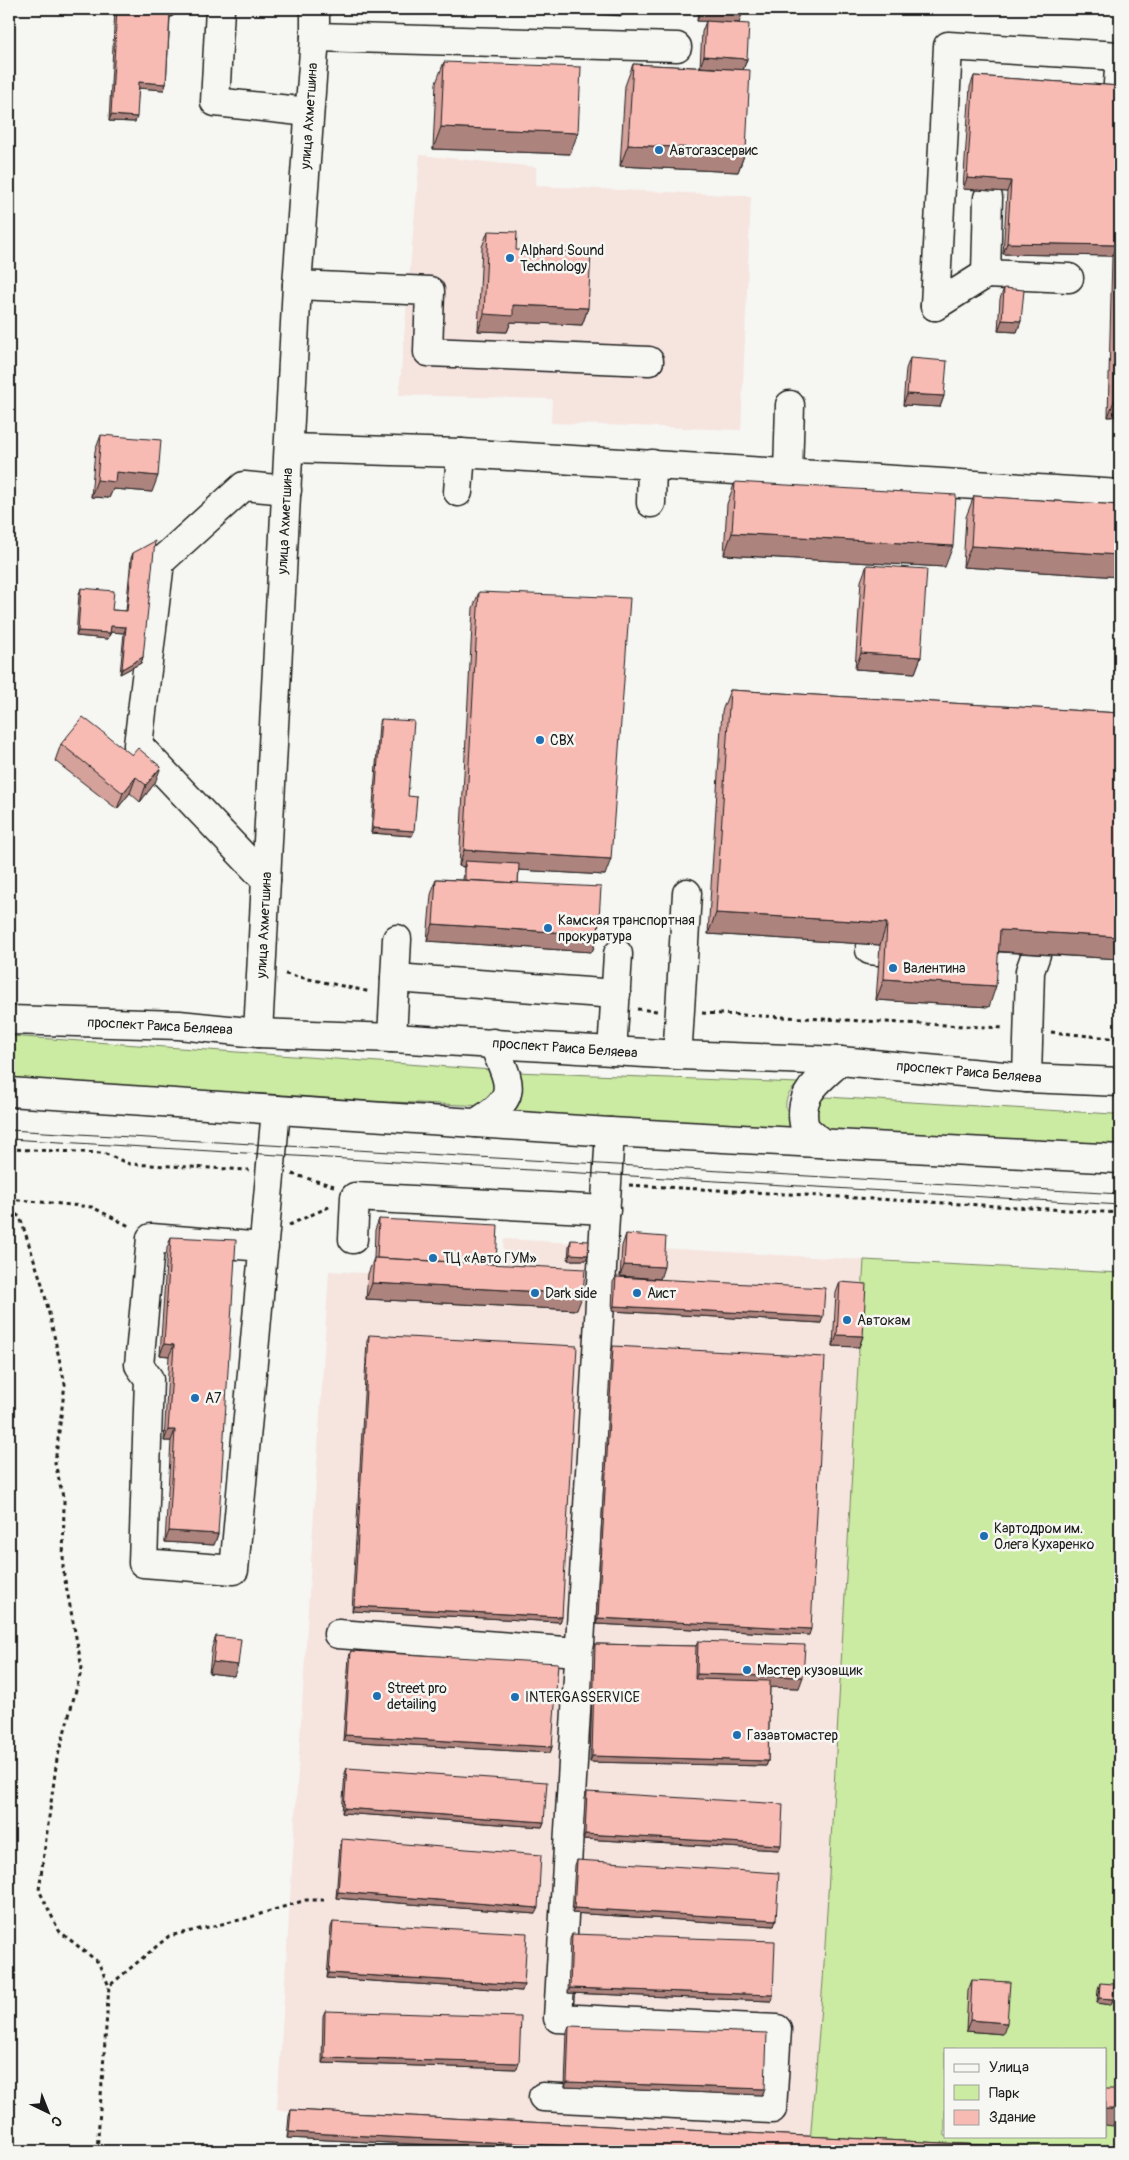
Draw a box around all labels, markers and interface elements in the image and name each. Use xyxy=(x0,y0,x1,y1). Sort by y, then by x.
street label: улица Ахметшина xyxy=(297,62,321,171)
place label: Автогазсервис xyxy=(669,142,758,159)
marker: Автогазсервис xyxy=(653,144,665,156)
place label: Alphard Sound Technology xyxy=(520,242,604,275)
marker: Alphard Sound Technology xyxy=(504,252,516,264)
street label: улица Ахметшина xyxy=(274,467,296,576)
place label: СВХ xyxy=(550,732,575,749)
marker: СВХ xyxy=(534,734,546,746)
street label: улица Ахметшина xyxy=(253,871,275,980)
place label: Камская транспортная прокуратура xyxy=(558,912,695,945)
marker: Камская транспортная прокуратура xyxy=(542,922,554,934)
place label: Валентина xyxy=(903,960,965,977)
marker: Валентина xyxy=(887,962,899,974)
street label: проспект Раиса Беляева xyxy=(87,1014,233,1038)
street label: проспект Раиса Беляева xyxy=(492,1034,638,1062)
street label: проспект Раиса Беляева xyxy=(896,1057,1042,1087)
place label: ТЦ «Авто ГУМ» xyxy=(443,1250,537,1267)
marker: ТЦ «Авто ГУМ» xyxy=(427,1252,439,1264)
place label: Dark side xyxy=(545,1285,597,1302)
place label: Аист xyxy=(647,1285,676,1302)
marker: Dark side xyxy=(529,1287,541,1299)
marker: Аист xyxy=(631,1287,643,1299)
place label: Автокам xyxy=(857,1312,910,1329)
marker: Автокам xyxy=(841,1314,853,1326)
place label: А7 xyxy=(205,1390,222,1407)
marker: А7 xyxy=(189,1392,201,1404)
place label: Картодром им. Олега Кухаренко xyxy=(994,1520,1095,1553)
marker: Картодром им. Олега Кухаренко xyxy=(978,1530,990,1542)
place label: Мастер кузовщик xyxy=(757,1662,863,1679)
marker: Мастер кузовщик xyxy=(741,1664,753,1676)
place label: Street pro detailing xyxy=(387,1680,447,1713)
place label: INTERGASSERVICE xyxy=(525,1689,640,1706)
marker: Street pro detailing xyxy=(371,1690,383,1702)
marker: INTERGASSERVICE xyxy=(509,1691,521,1703)
place label: Газавтомастер xyxy=(747,1727,838,1744)
marker: Газавтомастер xyxy=(731,1729,743,1741)
legend xyxy=(944,2048,1106,2138)
text: Улица xyxy=(989,2058,1029,2077)
text: Парк xyxy=(989,2084,1020,2103)
north arrow xyxy=(22,2088,72,2138)
text: Здание xyxy=(989,2108,1036,2127)
text: С xyxy=(47,2112,65,2131)

